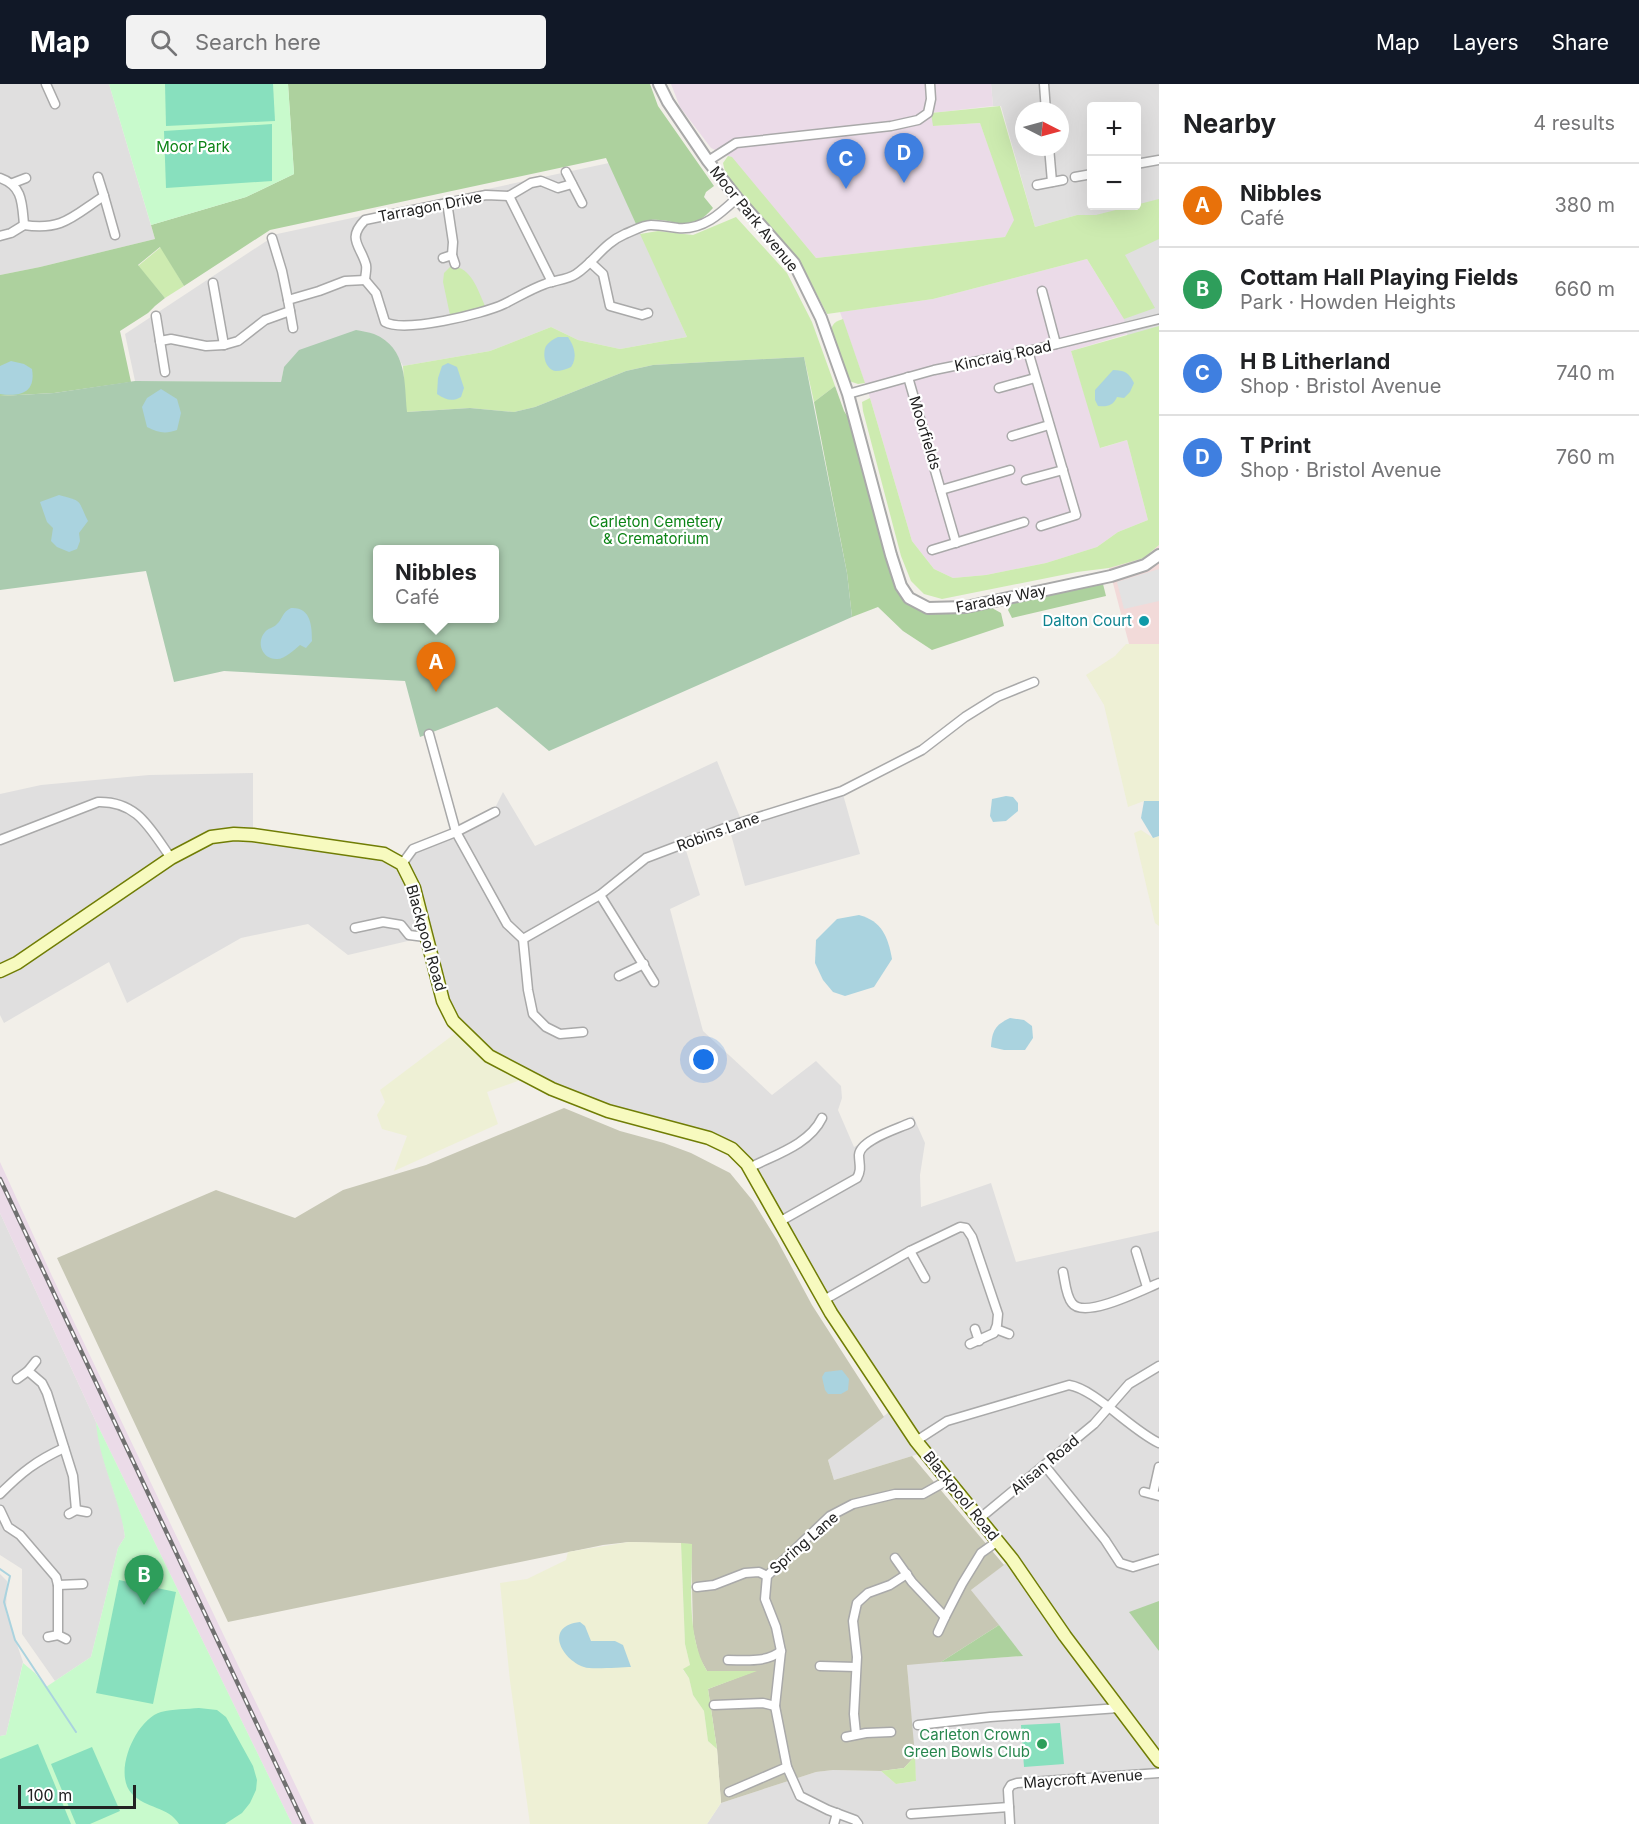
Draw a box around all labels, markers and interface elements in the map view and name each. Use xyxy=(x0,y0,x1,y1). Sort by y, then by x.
search box xyxy=(126,15,546,69)
text: Map xyxy=(30,25,90,59)
icon: search xyxy=(147,26,180,59)
text: Search here xyxy=(195,29,321,55)
text: Map xyxy=(1376,30,1420,55)
text: Layers xyxy=(1453,30,1519,55)
text: Share xyxy=(1552,30,1609,55)
north arrow xyxy=(1015,102,1069,156)
map controls xyxy=(1087,102,1141,210)
button: + xyxy=(1087,102,1141,156)
text: Nearby xyxy=(1183,108,1276,139)
text: 4 results xyxy=(1533,111,1615,135)
pin: D xyxy=(884,134,924,183)
park label: Moor Park xyxy=(156,137,231,156)
pin: C xyxy=(826,140,866,189)
button: − xyxy=(1087,156,1141,210)
street label: Moor Park Avenue xyxy=(706,162,803,275)
text: Nibbles xyxy=(1240,180,1322,206)
street label: Tarragon Drive xyxy=(376,187,483,226)
text: A xyxy=(1195,193,1210,217)
text: 380 m xyxy=(1555,193,1615,217)
text: Café xyxy=(1240,206,1284,230)
text: Cottam Hall Playing Fields xyxy=(1240,264,1518,290)
text: B xyxy=(1196,277,1209,301)
text: 660 m xyxy=(1554,277,1615,301)
text: Park · Howden Heights xyxy=(1240,290,1456,314)
street label: Kincraig Road xyxy=(953,336,1053,375)
text: H B Litherland xyxy=(1240,348,1390,374)
text: C xyxy=(1195,361,1210,385)
text: 740 m xyxy=(1556,361,1615,385)
text: Shop · Bristol Avenue xyxy=(1240,374,1441,398)
street label: Moorfields xyxy=(905,394,946,472)
text: T Print xyxy=(1240,432,1311,458)
text: D xyxy=(1195,445,1210,469)
text: 760 m xyxy=(1556,445,1615,469)
text: Shop · Bristol Avenue xyxy=(1240,458,1441,482)
park label: Carleton Cemetery & Crematorium xyxy=(589,512,724,548)
popup xyxy=(373,545,499,623)
text: Nibbles xyxy=(395,559,477,585)
street label: Faraday Way xyxy=(954,580,1048,617)
text: Café xyxy=(395,585,439,609)
place label: Dalton Court xyxy=(1042,611,1132,630)
marker: Dalton Court xyxy=(1137,614,1151,628)
pin: A xyxy=(416,642,456,692)
street label: Robins Lane xyxy=(674,808,762,855)
street label: Blackpool Road xyxy=(402,882,451,993)
your location xyxy=(689,1045,718,1074)
street label: Alisan Road xyxy=(1007,1431,1083,1499)
street label: Blackpool Road xyxy=(919,1447,1003,1544)
street label: Spring Lane xyxy=(765,1508,842,1578)
pin: B xyxy=(124,1556,164,1605)
place label: Carleton Crown Green Bowls Club xyxy=(904,1725,1030,1761)
marker: Carleton Crown Green Bowls Club xyxy=(1035,1737,1049,1751)
street label: Maycroft Avenue xyxy=(1023,1765,1143,1792)
scale bar xyxy=(18,1782,136,1810)
text: 100 m xyxy=(27,1785,72,1805)

